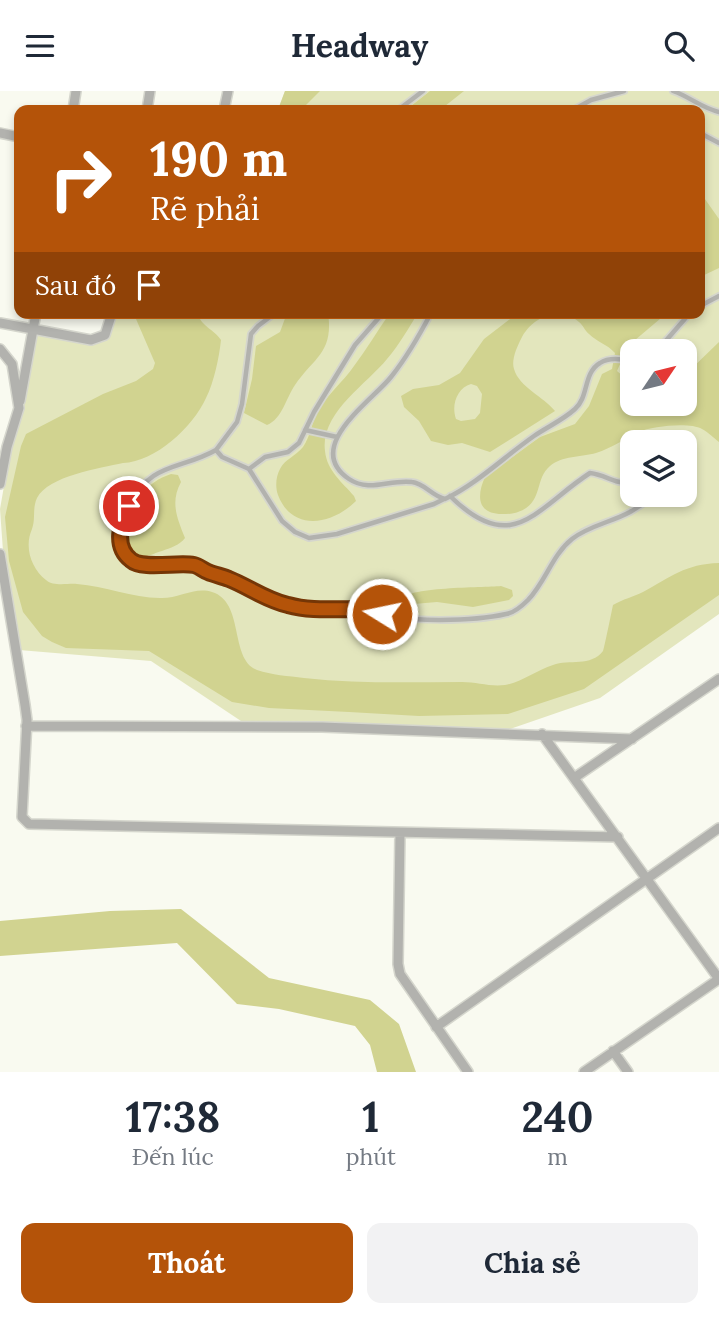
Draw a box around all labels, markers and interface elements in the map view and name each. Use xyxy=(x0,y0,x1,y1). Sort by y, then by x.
text: Headway xyxy=(291,25,428,66)
icon: menu xyxy=(21,27,59,65)
icon: search xyxy=(660,27,698,65)
text: 190 m xyxy=(150,127,287,189)
icon: right xyxy=(35,133,126,224)
text: Rẽ phải xyxy=(150,188,260,229)
icon: arrive xyxy=(130,266,168,304)
text: Sau đó xyxy=(35,269,116,302)
north arrow xyxy=(620,339,696,417)
map controls xyxy=(620,339,697,507)
button: layers xyxy=(620,430,697,507)
pin xyxy=(99,476,159,536)
icon: arrive xyxy=(110,487,148,525)
position arrow xyxy=(345,577,419,651)
text: 17:38 xyxy=(125,1090,220,1144)
text: 1 xyxy=(362,1090,379,1144)
text: 240 xyxy=(521,1090,593,1144)
text: Đến lúc xyxy=(132,1142,214,1171)
text: phút xyxy=(346,1142,396,1171)
text: m xyxy=(547,1142,568,1171)
button: Thoát xyxy=(21,1223,353,1303)
button: Chia sẻ xyxy=(367,1223,698,1303)

